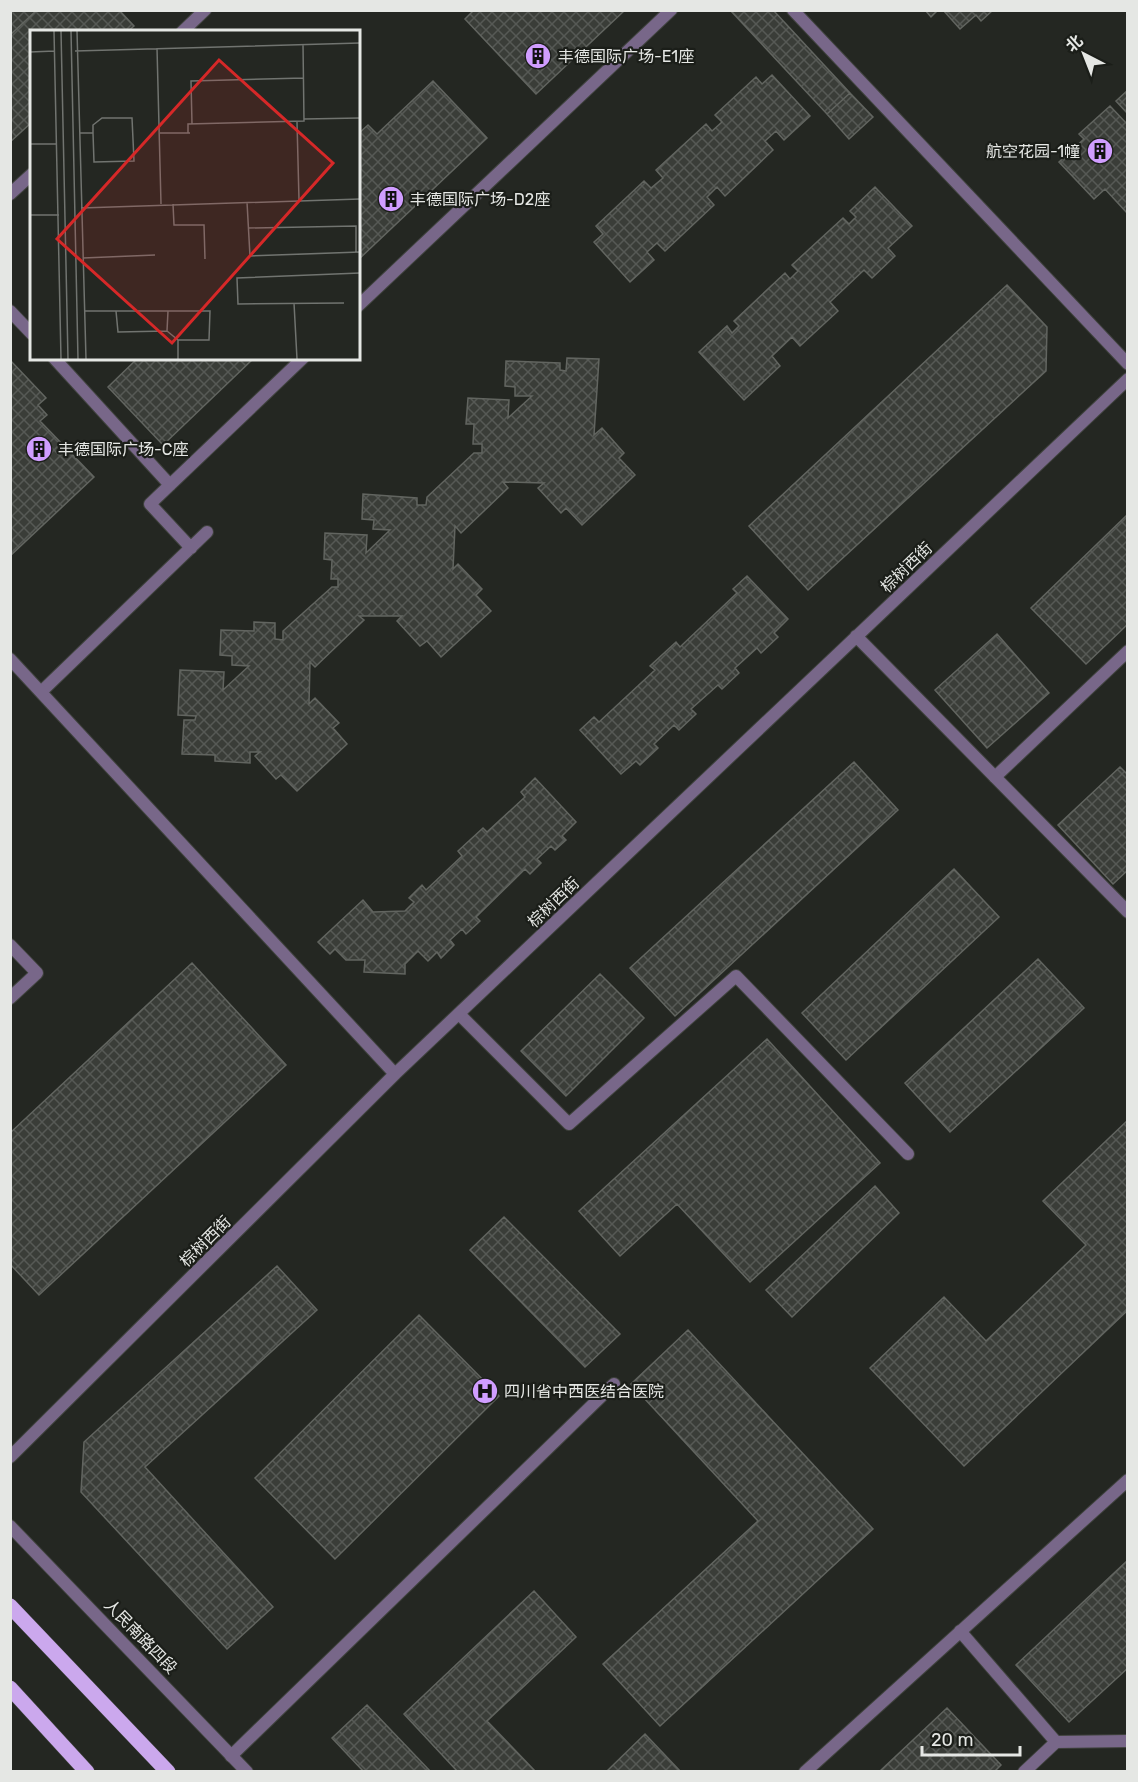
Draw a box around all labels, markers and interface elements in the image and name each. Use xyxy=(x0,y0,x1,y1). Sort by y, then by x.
north arrow xyxy=(1054,24,1114,84)
inset map xyxy=(30,30,360,360)
text: 北 xyxy=(1062,31,1087,56)
building icon: 丰德国际广场-E1座 xyxy=(523,41,553,71)
place label: 丰德国际广场-E1座 xyxy=(558,47,694,66)
building icon: 航空花园-1幢 xyxy=(1085,136,1115,166)
place label: 航空花园-1幢 xyxy=(986,142,1080,161)
building icon: 丰德国际广场-D2座 xyxy=(376,184,406,214)
place label: 丰德国际广场-D2座 xyxy=(410,190,550,209)
building icon: 丰德国际广场-C座 xyxy=(24,434,54,464)
place label: 丰德国际广场-C座 xyxy=(58,440,188,459)
street label: 棕树西街 xyxy=(877,538,936,596)
street label: 棕树西街 xyxy=(524,873,583,931)
street label: 棕树西街 xyxy=(176,1212,235,1271)
hospital icon: 四川省中西医结合医院 xyxy=(470,1376,500,1406)
place label: 四川省中西医结合医院 xyxy=(504,1382,664,1401)
street label: 人民南路四段 xyxy=(100,1595,181,1677)
scale bar xyxy=(922,1719,1020,1757)
text: 20 m xyxy=(931,1729,973,1751)

